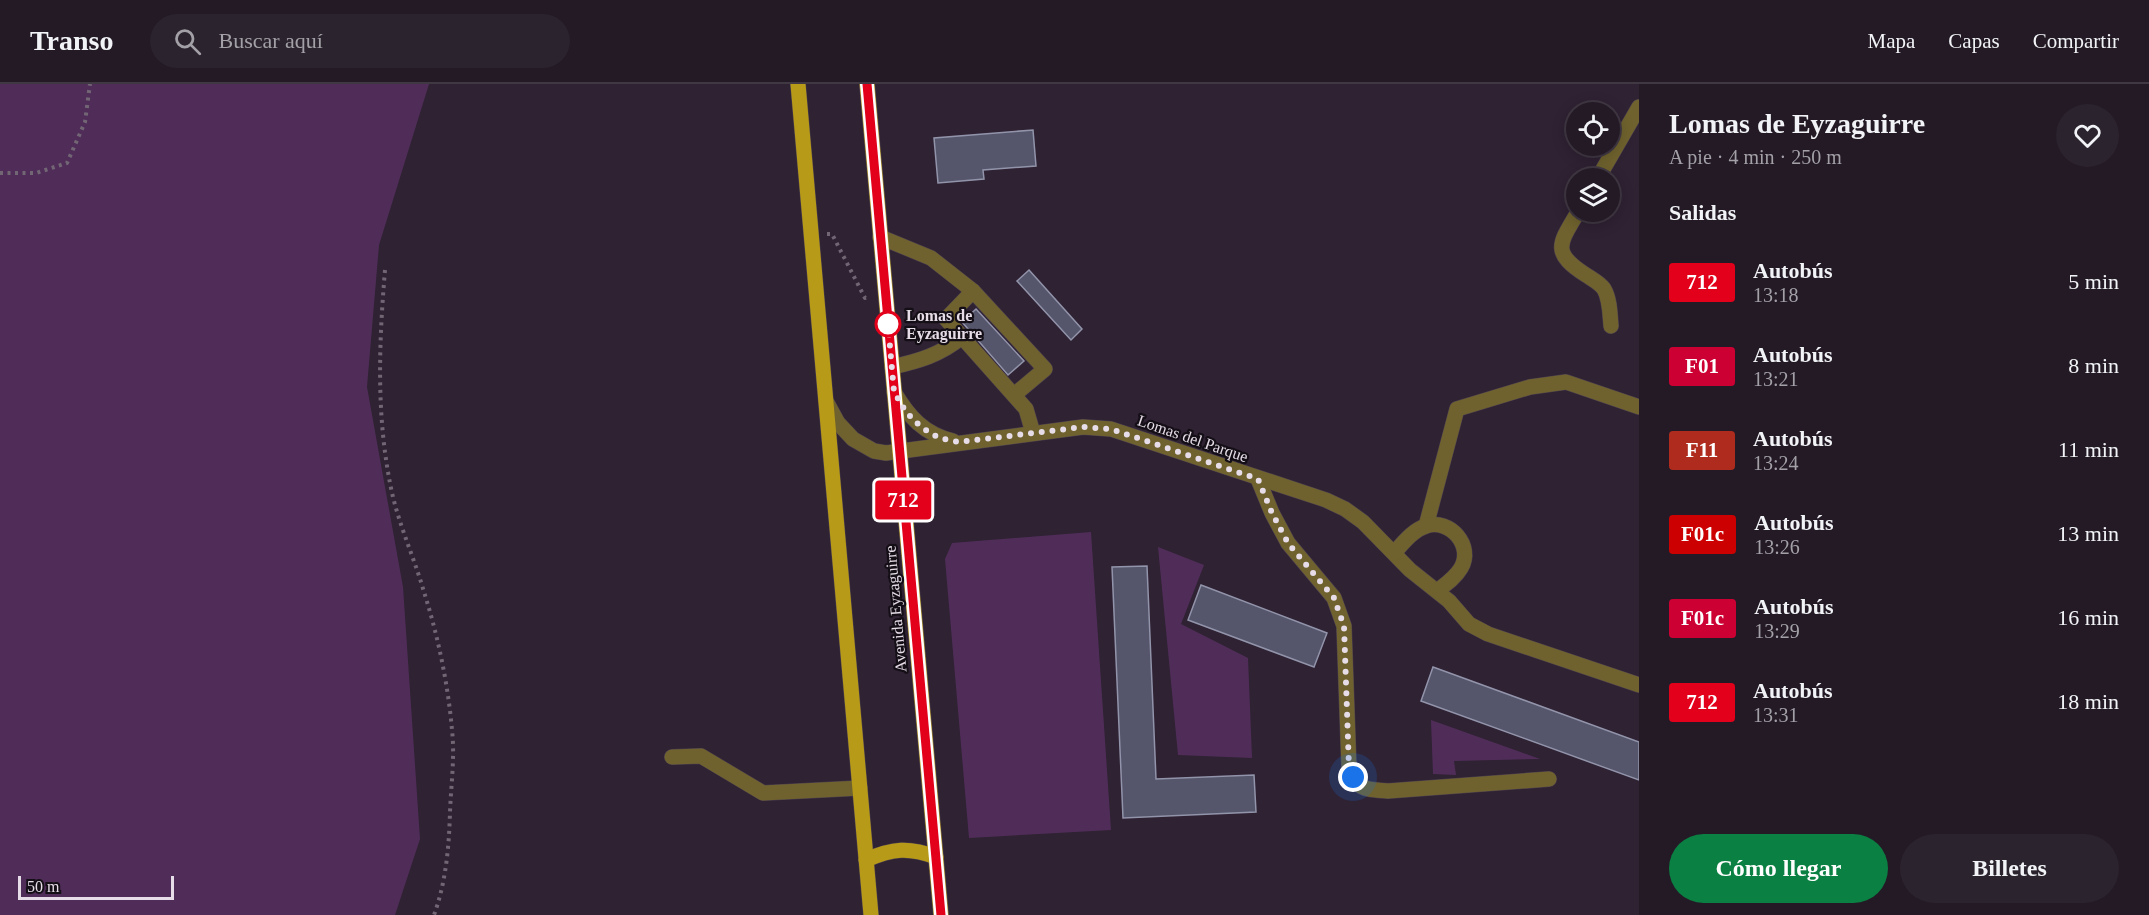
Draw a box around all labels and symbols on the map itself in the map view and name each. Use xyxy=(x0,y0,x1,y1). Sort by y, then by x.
place label: Lomas de Eyzaguirre xyxy=(906,307,982,343)
marker: Lomas de Eyzaguirre xyxy=(875,311,901,337)
street label: Lomas del Parque xyxy=(1135,412,1250,466)
line badge: 712 xyxy=(868,480,938,520)
street label: Avenida Eyzaguirre xyxy=(881,545,911,673)
your location xyxy=(1338,762,1368,792)
scale bar xyxy=(18,873,174,900)

